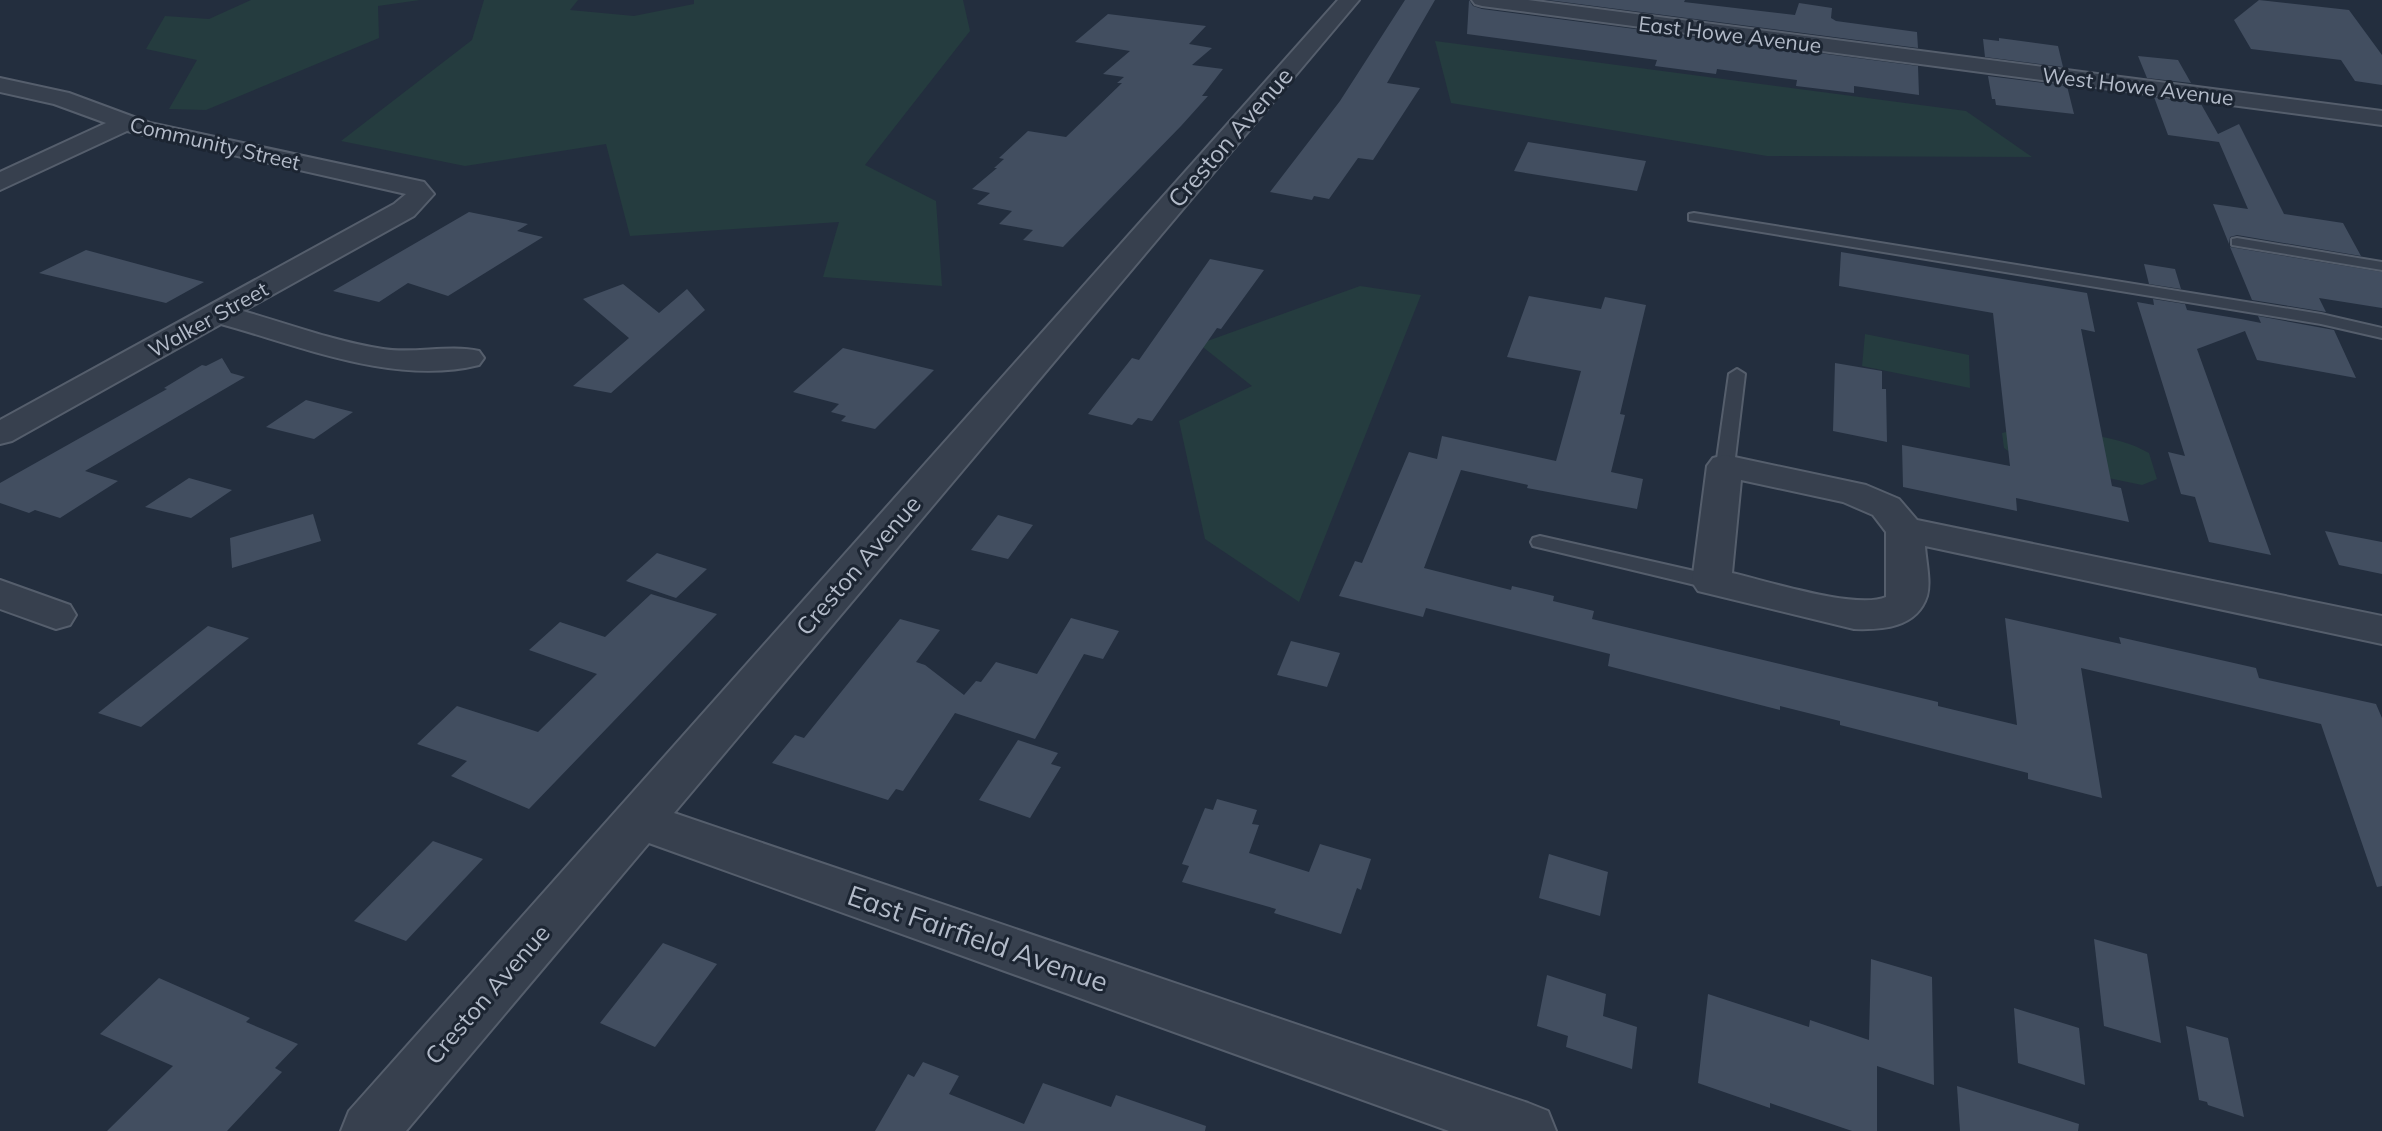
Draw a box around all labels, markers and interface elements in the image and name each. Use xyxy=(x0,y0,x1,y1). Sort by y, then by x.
street label: East Howe Avenue xyxy=(1637,10,1823,58)
street label: Creston Avenue xyxy=(1161,61,1299,213)
street label: West Howe Avenue xyxy=(2041,61,2235,111)
street label: Community Street xyxy=(127,111,303,175)
street label: Walker Street xyxy=(144,275,272,363)
street label: Creston Avenue xyxy=(789,489,927,641)
street label: East Fairfield Avenue xyxy=(843,877,1113,999)
street label: Creston Avenue xyxy=(418,918,556,1070)

